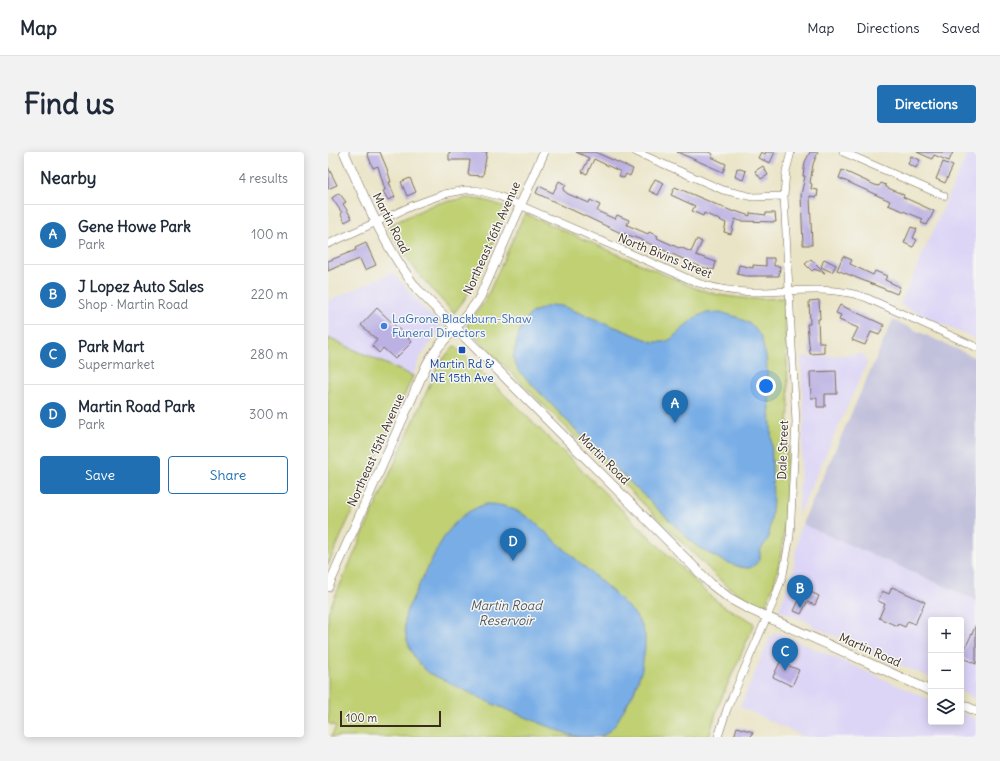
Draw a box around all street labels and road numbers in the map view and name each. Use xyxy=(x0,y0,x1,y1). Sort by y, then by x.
street label: Northeast 16th Avenue xyxy=(460,179,523,297)
street label: Martin Road xyxy=(370,190,413,256)
street label: North Bivins Street xyxy=(616,230,714,281)
street label: Northeast 15th Avenue xyxy=(344,391,407,509)
street label: Dale Street xyxy=(774,420,791,480)
street label: Martin Road xyxy=(576,430,633,487)
street label: Martin Road xyxy=(837,629,903,670)

